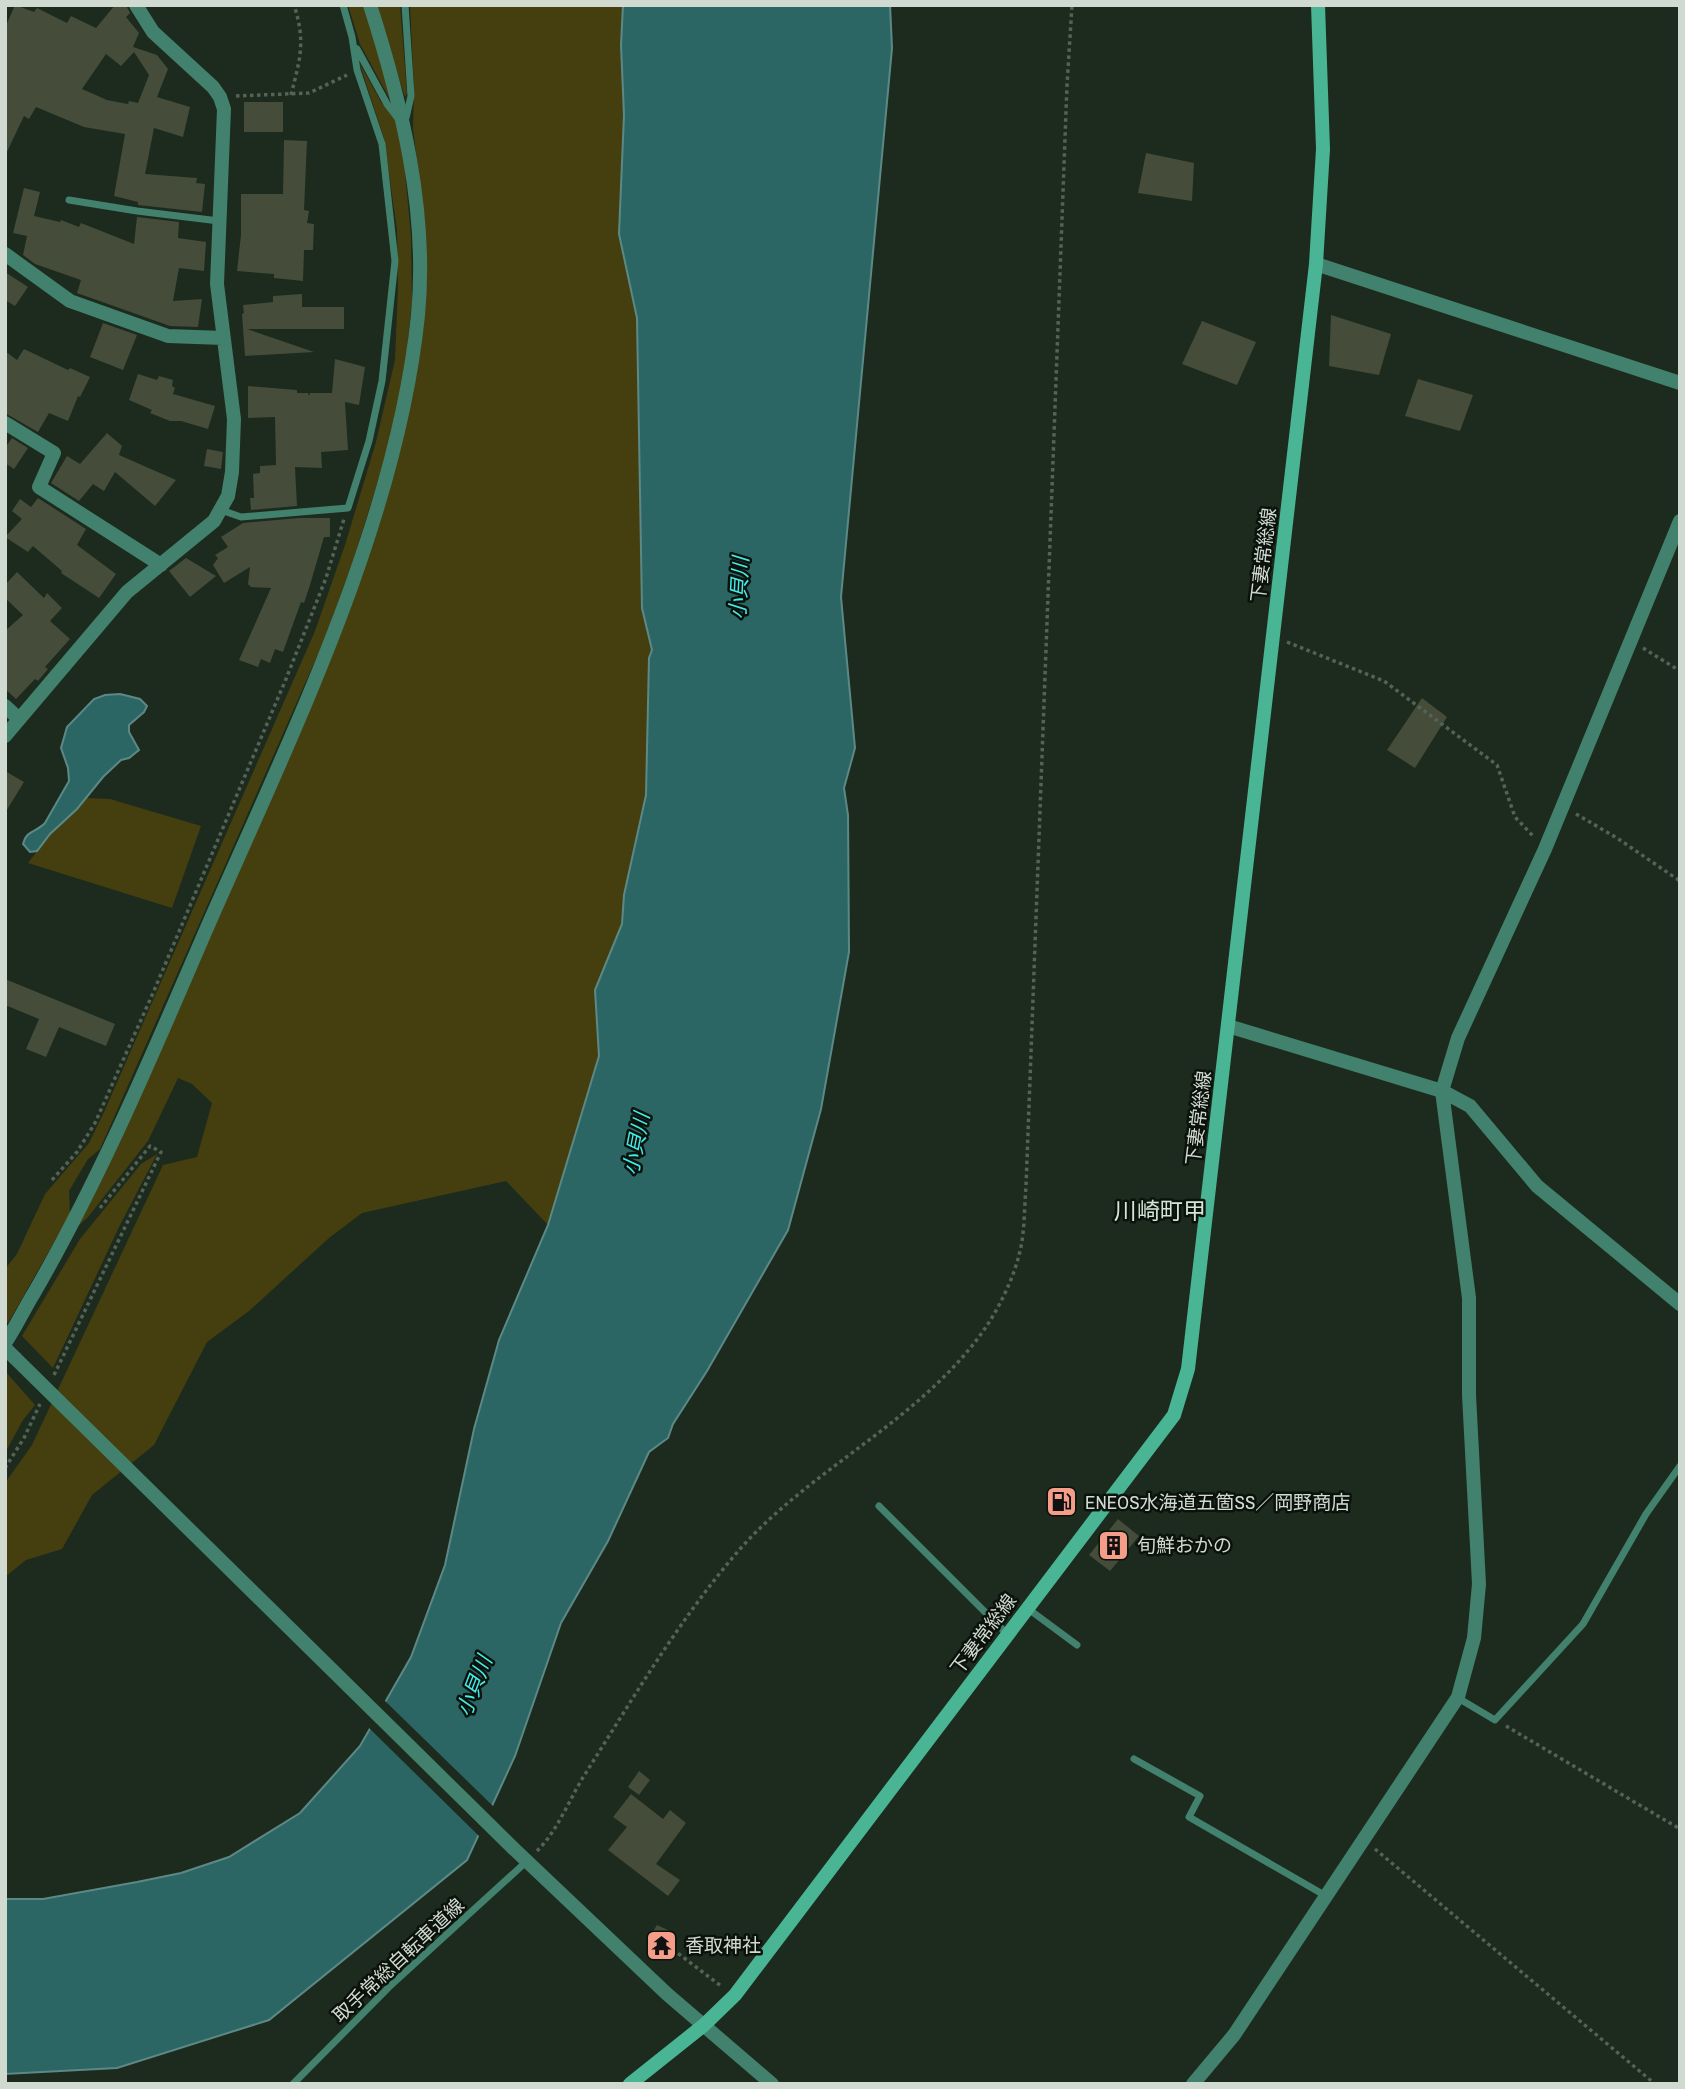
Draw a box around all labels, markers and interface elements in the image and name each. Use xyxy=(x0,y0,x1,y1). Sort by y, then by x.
street label: 下妻常総線 xyxy=(1244,506,1282,604)
water label: 小貝川 xyxy=(723,554,755,620)
street label: 下妻常総線 xyxy=(1179,1069,1217,1167)
water label: 小貝川 xyxy=(616,1108,657,1178)
district label: 川崎町甲 xyxy=(1114,1195,1206,1226)
fuel station icon: ENEOS水海道五箇SS／岡野商店 xyxy=(1045,1485,1079,1519)
place label: ENEOS水海道五箇SS／岡野商店 xyxy=(1085,1489,1350,1515)
building icon: 旬鮮おかの xyxy=(1097,1528,1131,1562)
place label: 旬鮮おかの xyxy=(1137,1532,1232,1558)
street label: 下妻常総線 xyxy=(944,1588,1022,1680)
water label: 小貝川 xyxy=(449,1650,500,1721)
street label: 取手常総自転車道線 xyxy=(327,1892,469,2028)
temple icon: 香取神社 xyxy=(645,1928,679,1962)
place label: 香取神社 xyxy=(685,1932,761,1958)

